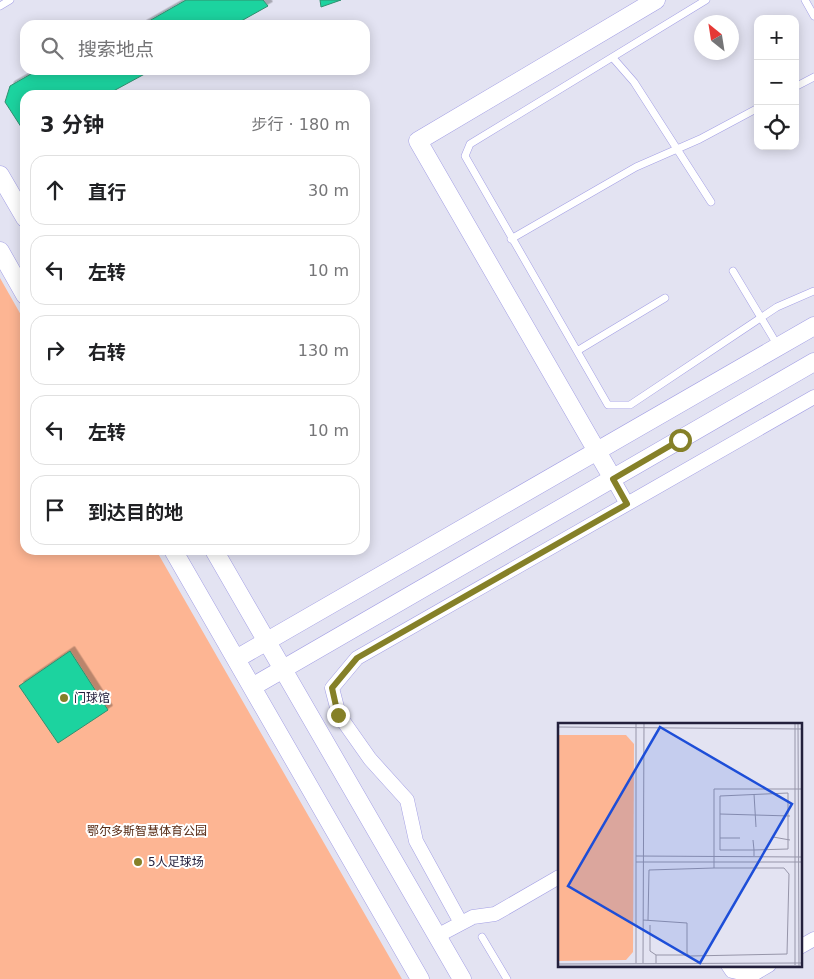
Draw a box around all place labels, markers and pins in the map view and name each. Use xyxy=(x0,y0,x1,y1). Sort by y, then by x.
place label: 门球馆 xyxy=(74,691,110,705)
marker: 门球馆 xyxy=(58,692,70,704)
place label: 5人足球场 xyxy=(148,855,204,869)
marker: 5人足球场 xyxy=(132,856,144,868)

